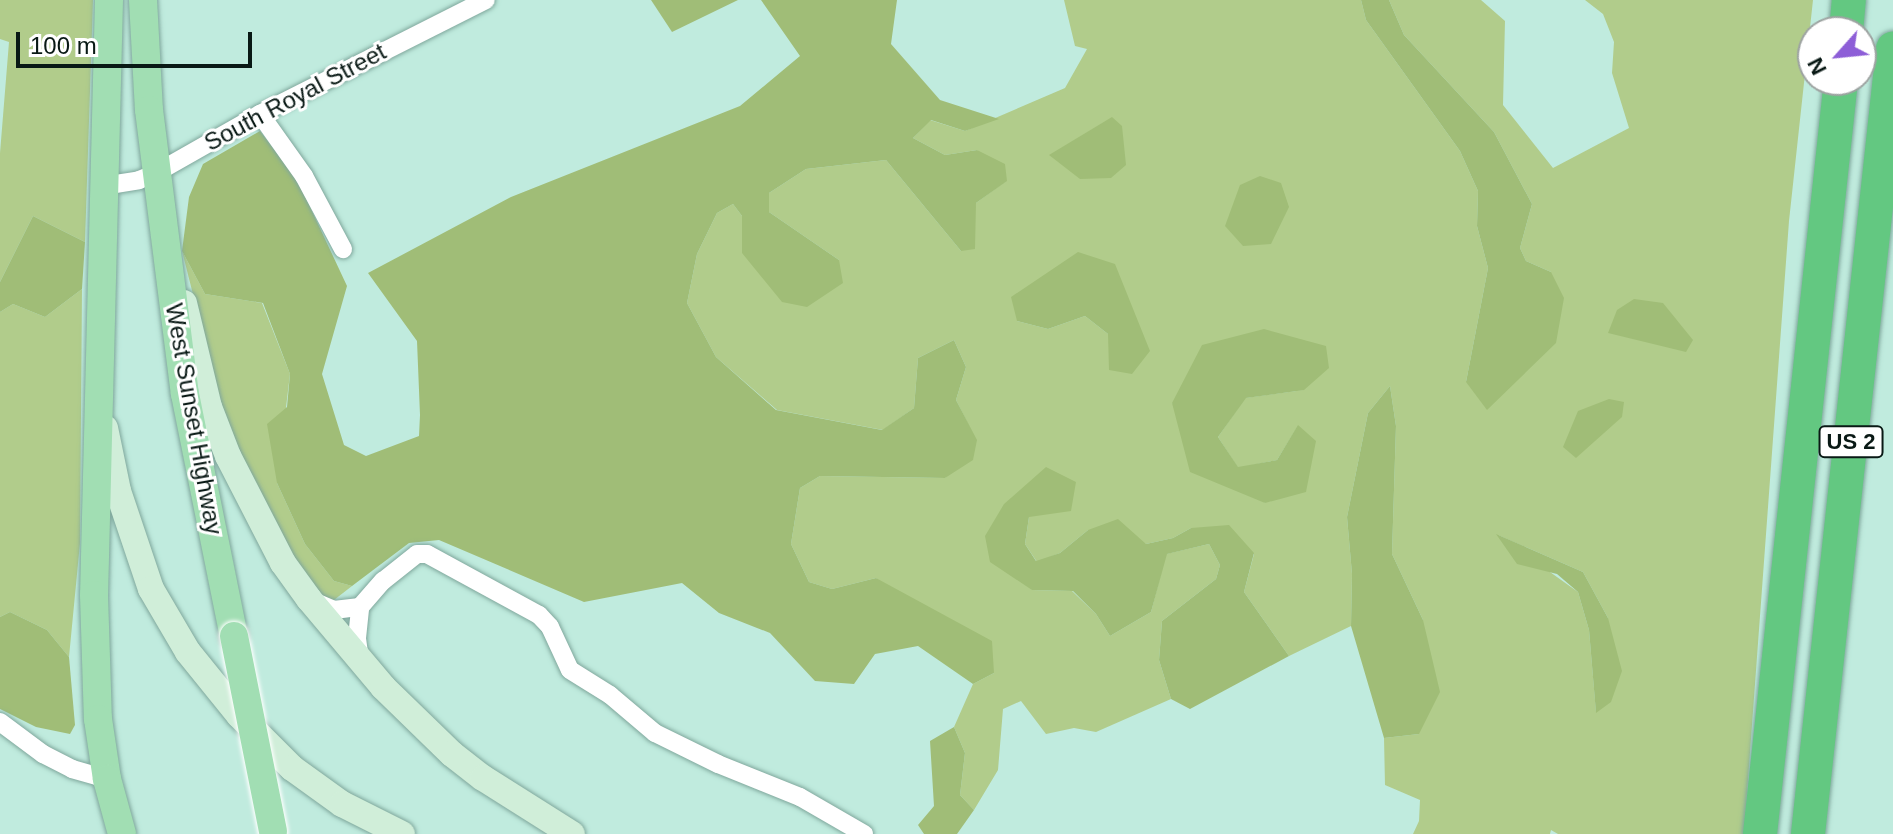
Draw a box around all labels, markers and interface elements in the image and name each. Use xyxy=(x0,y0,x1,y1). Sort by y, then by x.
scale bar xyxy=(20,16,256,66)
north arrow xyxy=(1797,16,1877,96)
text: 100 m xyxy=(30,32,97,59)
street label: South Royal Street xyxy=(199,37,391,157)
text: N xyxy=(1802,53,1832,79)
street label: West Sunset Highway xyxy=(159,301,229,537)
road number: US 2 xyxy=(1817,424,1885,460)

